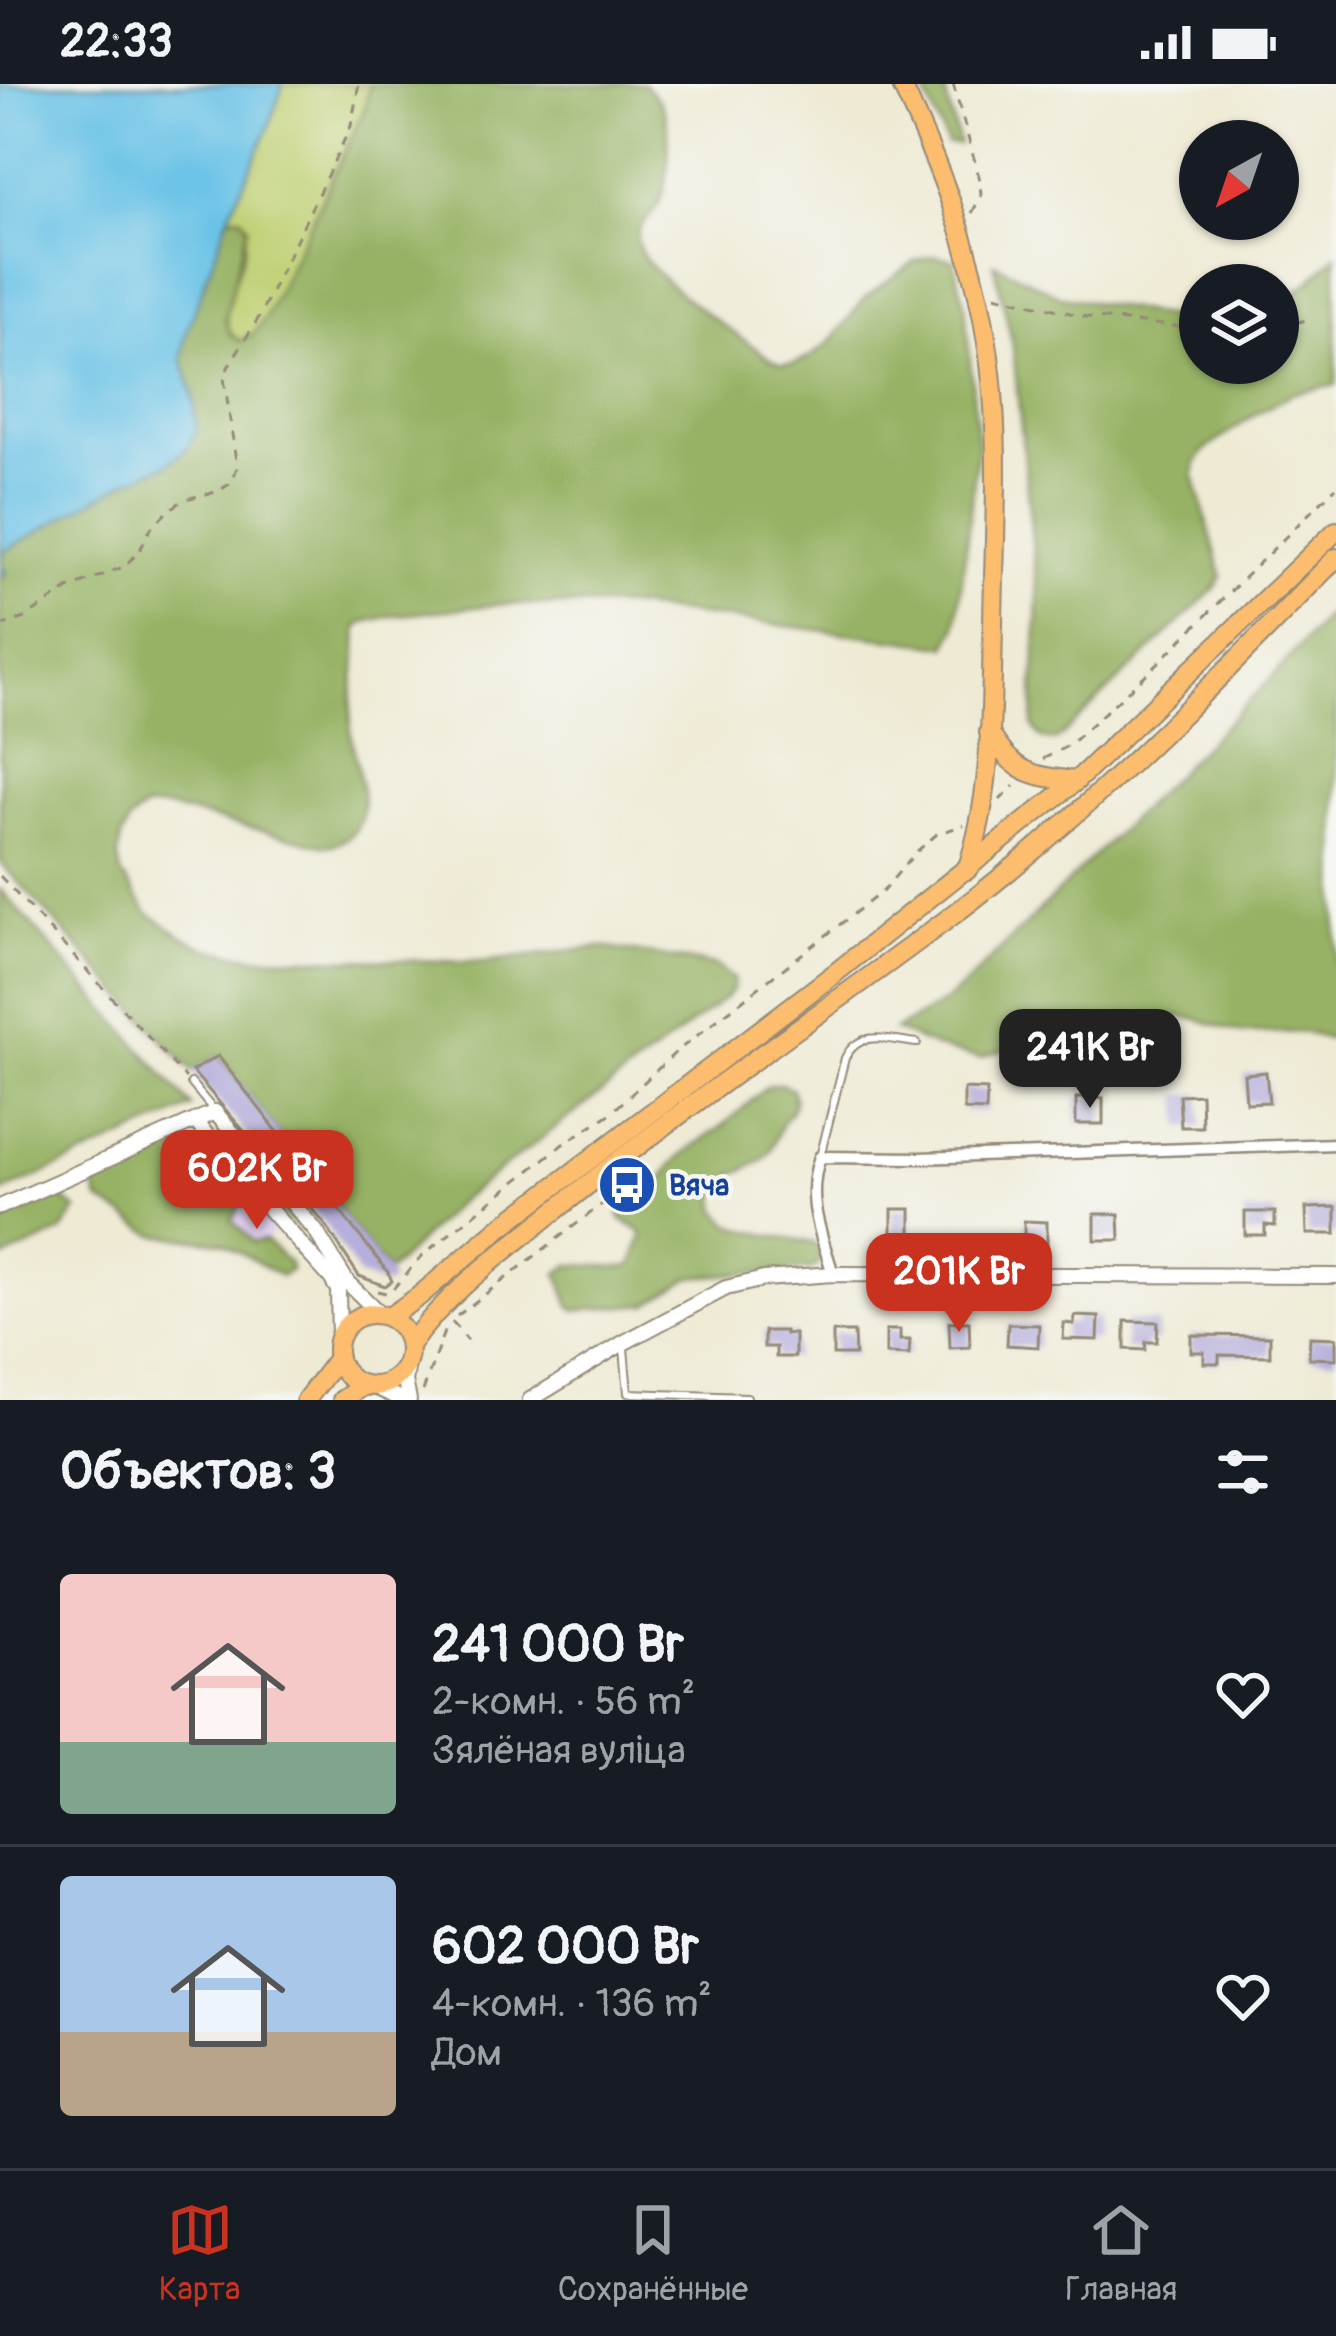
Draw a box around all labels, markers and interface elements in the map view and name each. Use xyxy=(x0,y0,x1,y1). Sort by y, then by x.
text: 22:33 xyxy=(60,14,173,70)
north arrow xyxy=(1179,120,1299,240)
map controls xyxy=(1179,120,1299,384)
button: layers xyxy=(1179,264,1299,384)
pin: 241K Br xyxy=(979,1009,1201,1111)
text: 241K Br xyxy=(1026,1023,1154,1072)
pin: 602K Br xyxy=(146,1130,368,1232)
text: 602K Br xyxy=(187,1144,327,1193)
bus stop icon: Вяча xyxy=(596,1154,658,1216)
place label: Вяча xyxy=(669,1167,729,1204)
pin: 201K Br xyxy=(848,1233,1070,1335)
text: 201K Br xyxy=(893,1247,1025,1296)
icon: filters xyxy=(1210,1439,1276,1505)
text: Объектов: 3 xyxy=(60,1440,336,1504)
text: 241 000 Br xyxy=(432,1613,684,1677)
icon: home xyxy=(156,1622,300,1766)
icon: heart xyxy=(1210,1661,1276,1727)
text: 2-комн. · 56 m² xyxy=(432,1677,695,1726)
text: Зялёная вуліца xyxy=(432,1726,686,1775)
text: 602 000 Br xyxy=(432,1915,699,1979)
icon: home xyxy=(156,1924,300,2068)
icon: heart xyxy=(1210,1963,1276,2029)
text: 4-комн. · 136 m² xyxy=(432,1979,712,2028)
text: Дом xyxy=(432,2028,502,2077)
tab: Карта xyxy=(159,2197,240,2310)
tab: Сохранённые xyxy=(558,2197,748,2310)
tab: Главная xyxy=(1065,2197,1177,2310)

